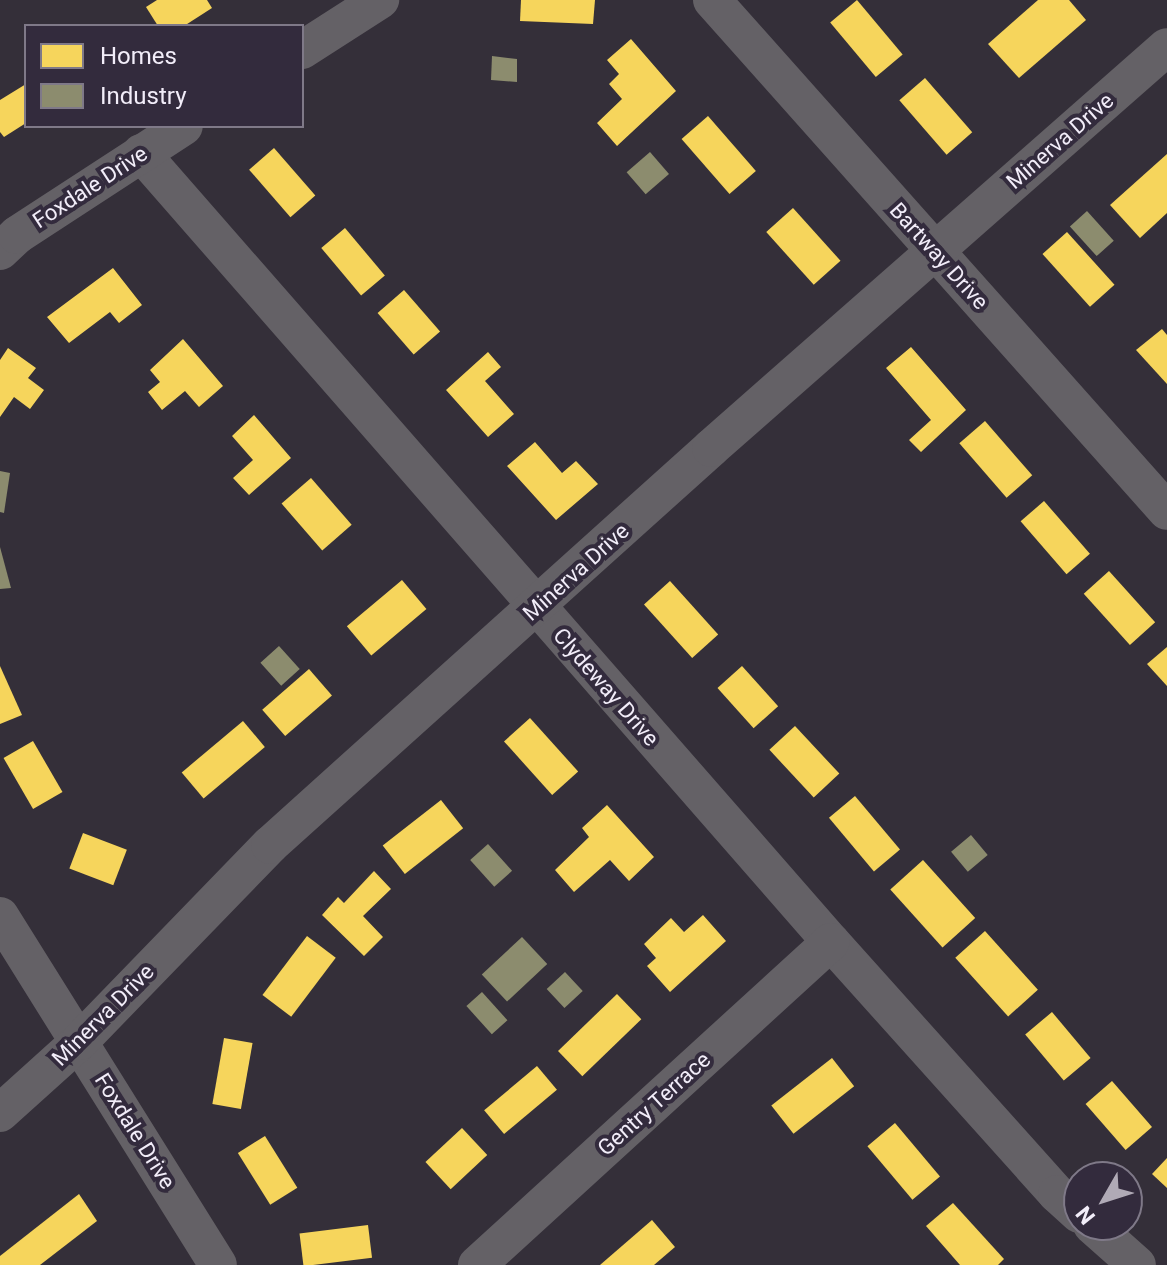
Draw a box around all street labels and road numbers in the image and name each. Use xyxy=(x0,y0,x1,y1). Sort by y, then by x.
street label: Minerva Drive xyxy=(1001,87,1119,195)
street label: Foxdale Drive xyxy=(28,140,152,234)
street label: Bartway Drive xyxy=(884,197,994,315)
street label: Minerva Drive xyxy=(518,518,634,626)
street label: Clydeway Drive xyxy=(548,623,664,751)
street label: Minerva Drive xyxy=(47,959,159,1071)
street label: Gentry Terrace xyxy=(592,1046,716,1162)
street label: Foxdale Drive xyxy=(89,1068,181,1194)

